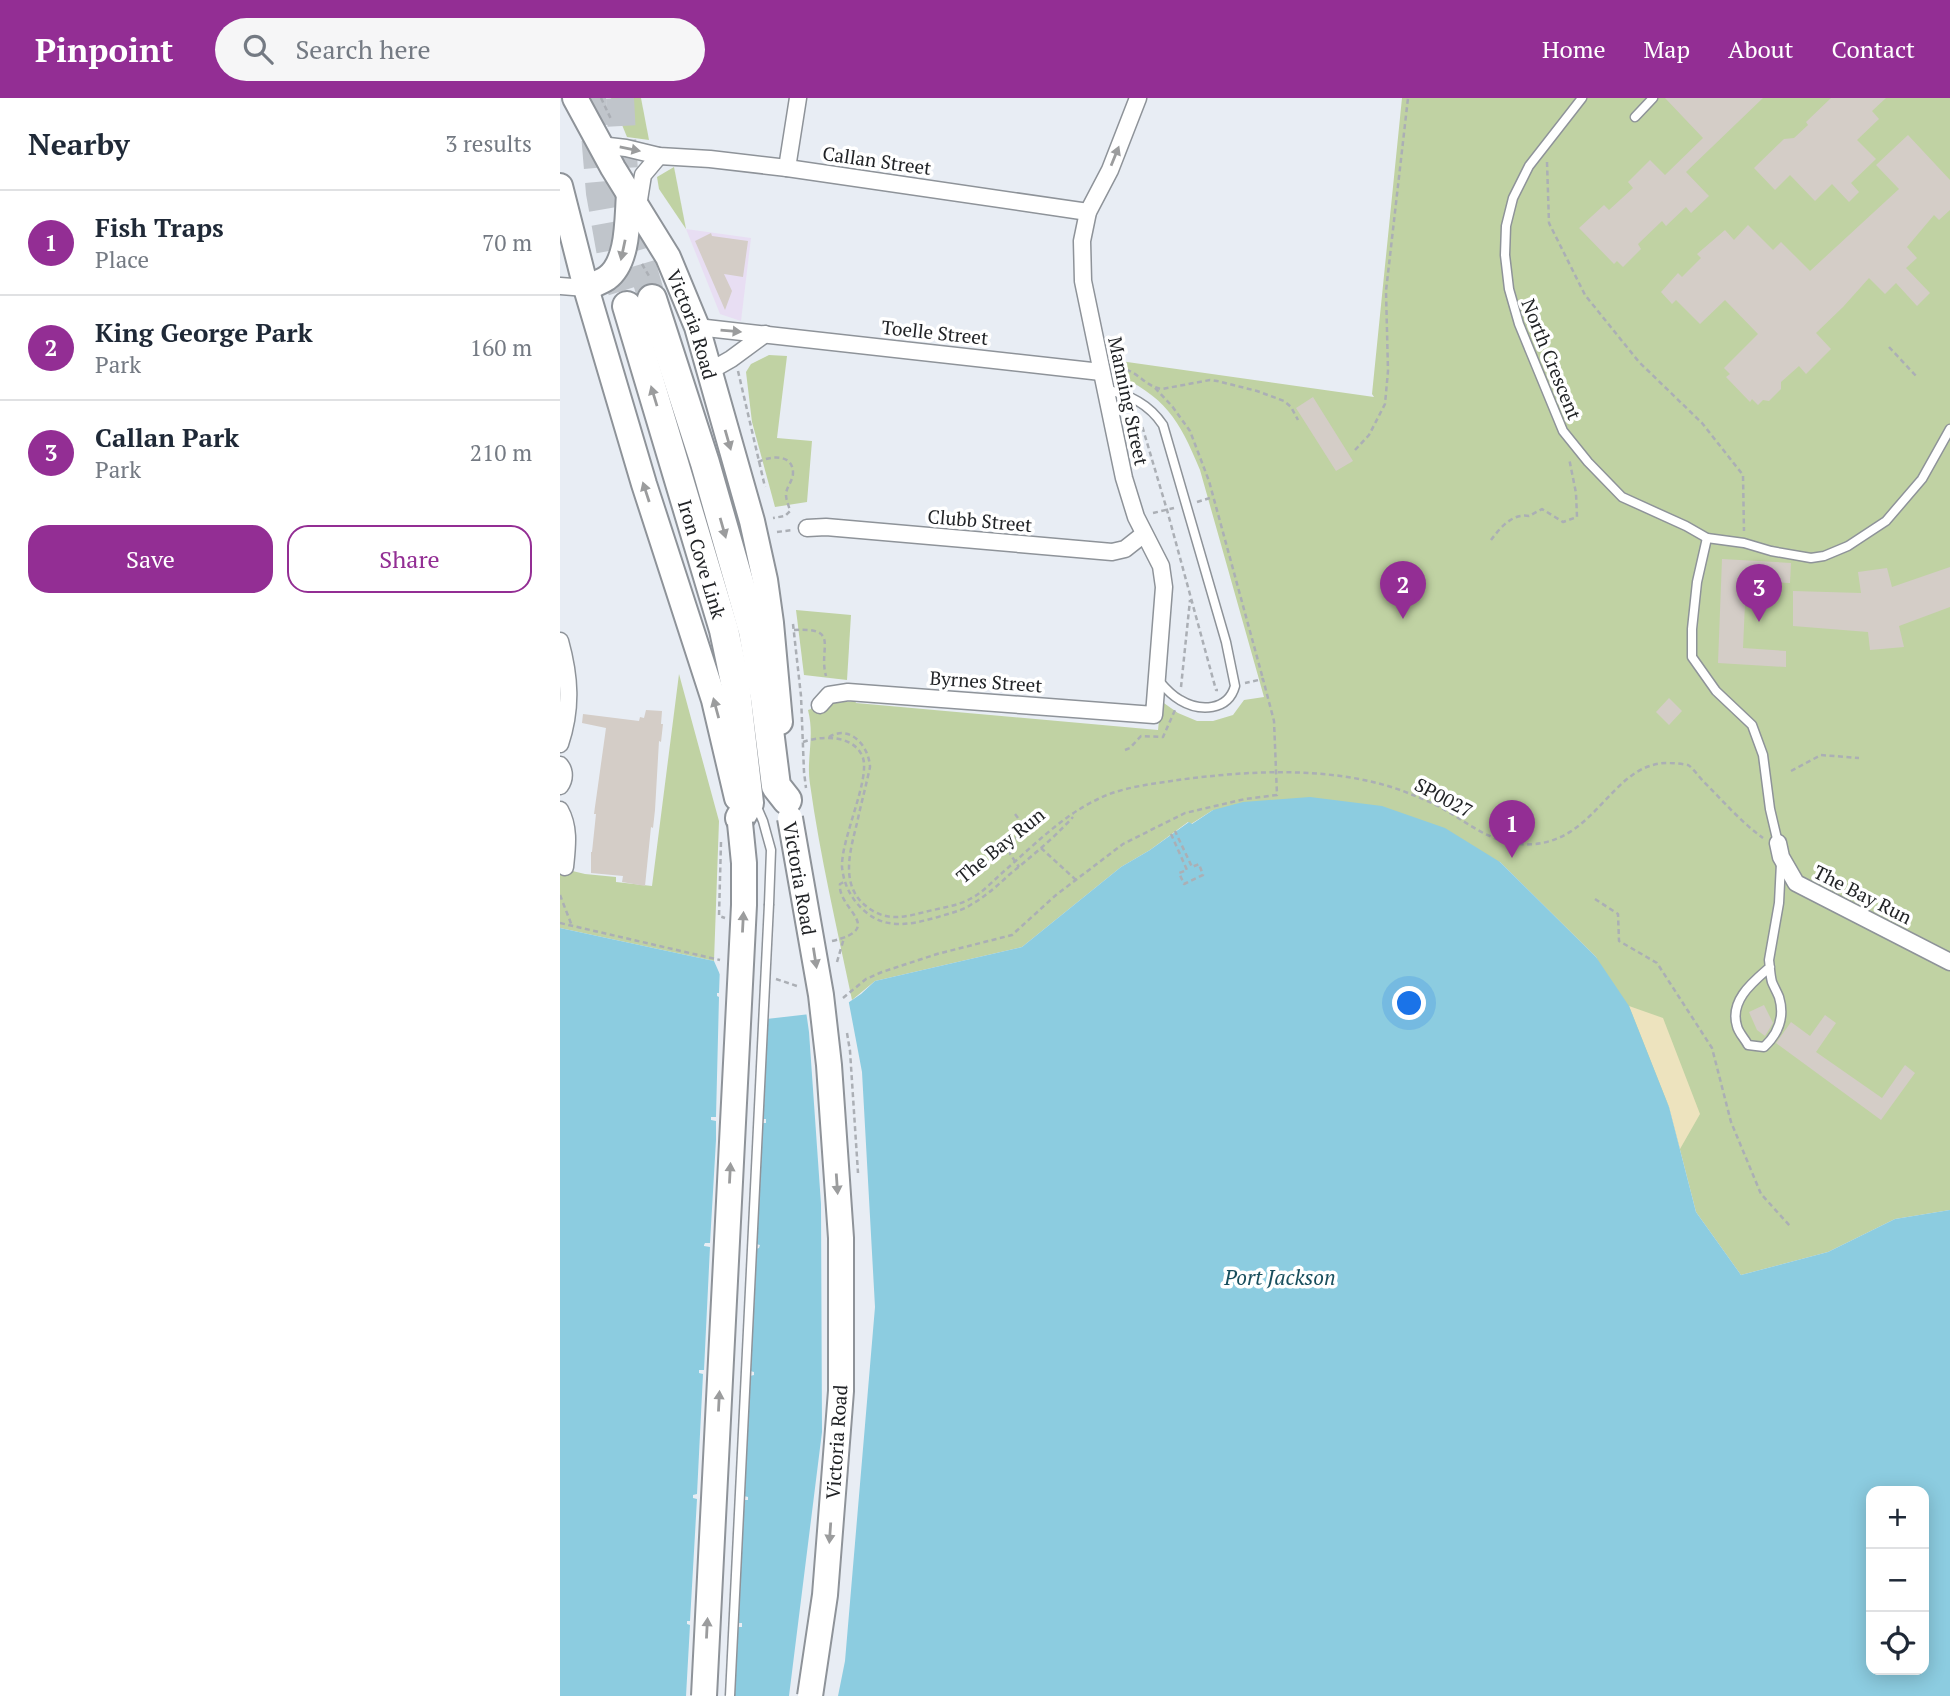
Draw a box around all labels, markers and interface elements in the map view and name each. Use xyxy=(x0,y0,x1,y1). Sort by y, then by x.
search box xyxy=(215,18,705,81)
text: Pinpoint xyxy=(35,28,173,71)
icon: search xyxy=(239,30,277,68)
text: Search here xyxy=(295,32,431,66)
text: Home xyxy=(1542,33,1606,65)
text: Map xyxy=(1644,33,1690,65)
text: About xyxy=(1728,33,1794,65)
text: Contact xyxy=(1832,33,1915,65)
text: Nearby xyxy=(28,124,130,164)
text: 3 results xyxy=(445,128,532,159)
street label: Callan Street xyxy=(821,140,933,180)
one-way arrow xyxy=(619,144,641,155)
one-way arrow xyxy=(1110,146,1121,167)
text: Fish Traps xyxy=(95,210,224,244)
text: 1 xyxy=(45,227,58,258)
text: 70 m xyxy=(482,227,532,258)
one-way arrow xyxy=(617,239,628,261)
text: Place xyxy=(95,244,149,275)
street label: Victoria Road xyxy=(662,265,724,382)
street label: North Crescent xyxy=(1516,295,1588,423)
street label: Toelle Street xyxy=(881,314,989,350)
text: King George Park xyxy=(95,315,313,349)
one-way arrow xyxy=(720,326,742,337)
text: 2 xyxy=(45,332,58,363)
text: 160 m xyxy=(470,332,532,363)
street label: Manning Street xyxy=(1103,334,1155,468)
text: Park xyxy=(95,349,141,380)
one-way arrow xyxy=(648,385,658,406)
text: Callan Park xyxy=(95,420,239,454)
one-way arrow xyxy=(724,430,734,451)
text: 3 xyxy=(45,437,58,468)
text: 210 m xyxy=(470,437,532,468)
text: Park xyxy=(95,454,141,485)
one-way arrow xyxy=(641,481,651,502)
street label: Iron Cove Link xyxy=(673,496,732,622)
street label: Clubb Street xyxy=(927,503,1033,537)
one-way arrow xyxy=(719,518,729,539)
button: Save xyxy=(28,525,273,593)
button: Share xyxy=(287,525,532,593)
pin: 2 xyxy=(1380,561,1426,619)
pin: 3 xyxy=(1736,564,1782,622)
street label: Byrnes Street xyxy=(929,665,1043,697)
one-way arrow xyxy=(710,697,721,719)
street label: SP0027 xyxy=(1411,771,1477,823)
pin: 1 xyxy=(1489,800,1535,858)
street label: The Bay Run xyxy=(951,802,1049,888)
street label: Victoria Road xyxy=(778,819,823,937)
street label: The Bay Run xyxy=(1810,859,1916,929)
one-way arrow xyxy=(738,910,749,932)
one-way arrow xyxy=(810,947,821,969)
your location xyxy=(1392,986,1426,1020)
one-way arrow xyxy=(725,1162,736,1184)
one-way arrow xyxy=(832,1173,843,1195)
water label: Port Jackson xyxy=(1223,1263,1336,1291)
street label: Victoria Road xyxy=(820,1383,853,1500)
one-way arrow xyxy=(714,1389,725,1411)
map controls xyxy=(1866,1486,1929,1675)
button: + xyxy=(1866,1486,1929,1549)
one-way arrow xyxy=(824,1523,835,1545)
button: − xyxy=(1866,1549,1929,1612)
button: locate xyxy=(1866,1612,1929,1675)
one-way arrow xyxy=(702,1617,713,1639)

